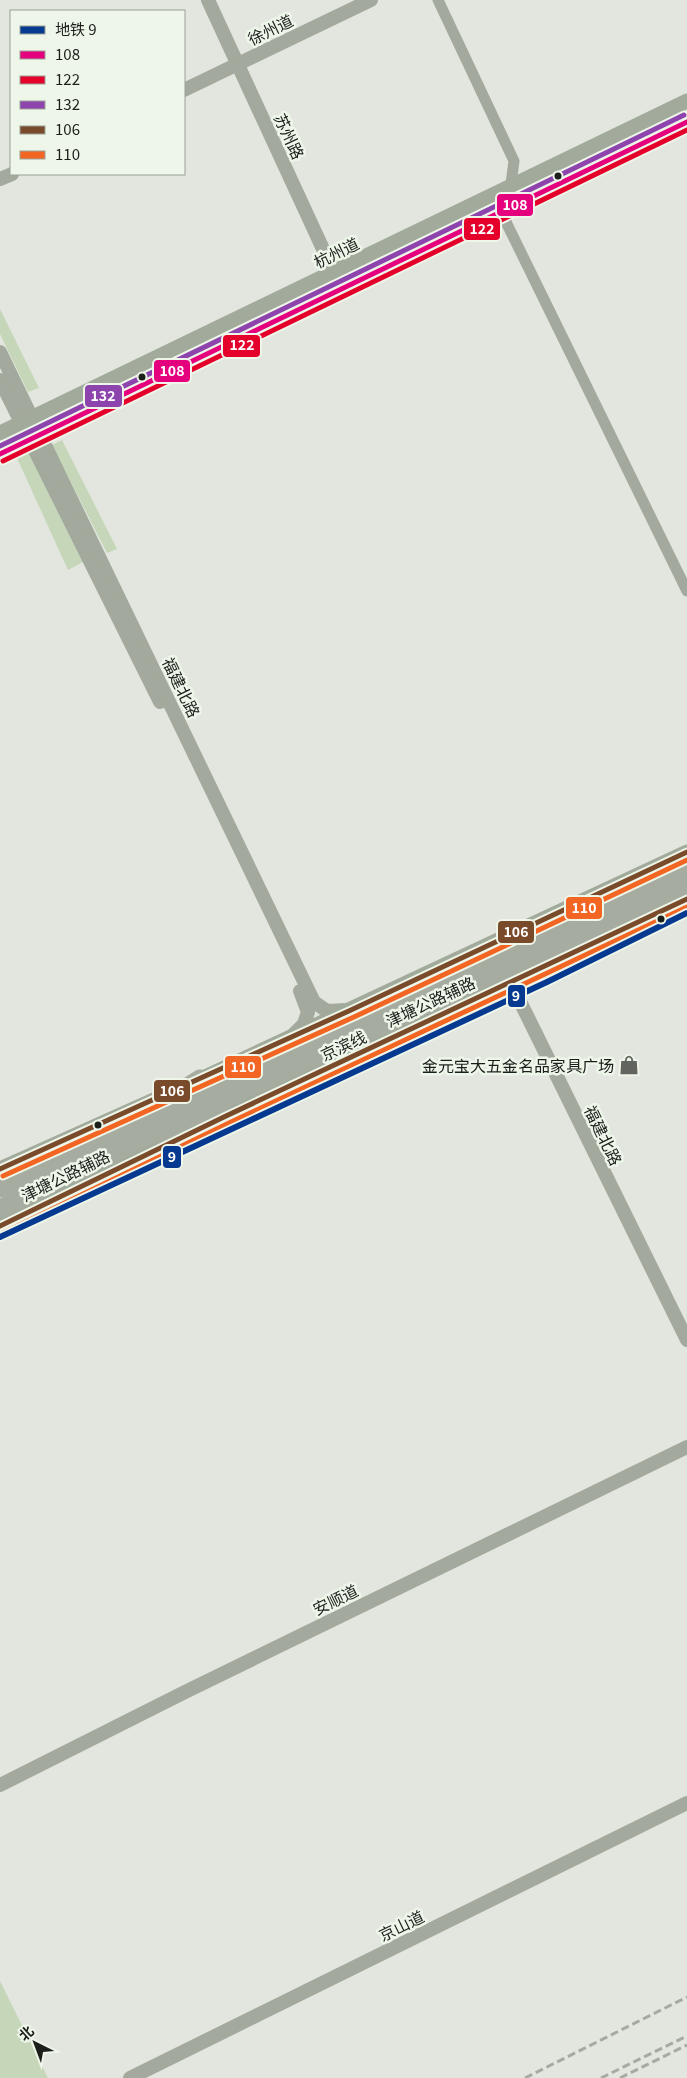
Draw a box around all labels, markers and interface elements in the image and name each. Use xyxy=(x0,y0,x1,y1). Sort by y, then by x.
street label: 徐州道 xyxy=(243,8,297,50)
legend xyxy=(10,10,185,175)
text: 地铁 9 xyxy=(55,18,97,39)
text: 108 xyxy=(55,43,80,64)
text: 122 xyxy=(55,68,80,89)
text: 132 xyxy=(55,93,80,114)
street label: 苏州路 xyxy=(269,109,311,163)
text: 106 xyxy=(55,118,80,139)
text: 110 xyxy=(55,143,80,164)
unlabelled marker xyxy=(553,171,563,181)
line badge: 108 xyxy=(496,193,534,217)
text: 108 xyxy=(503,194,527,214)
line badge: 122 xyxy=(463,217,501,241)
text: 122 xyxy=(470,218,494,238)
street label: 杭州道 xyxy=(309,231,363,273)
line badge: 122 xyxy=(222,334,261,358)
text: 122 xyxy=(230,334,254,354)
line badge: 108 xyxy=(153,359,191,383)
text: 108 xyxy=(160,360,184,380)
unlabelled marker xyxy=(137,372,147,382)
line badge: 132 xyxy=(84,384,123,408)
text: 132 xyxy=(91,385,115,405)
street label: 福建北路 xyxy=(157,653,207,721)
line badge: 110 xyxy=(565,896,603,920)
text: 110 xyxy=(572,897,596,917)
unlabelled marker xyxy=(656,914,666,924)
line badge: 106 xyxy=(497,920,535,944)
text: 106 xyxy=(504,921,528,941)
street label: 津塘公路辅路 xyxy=(381,970,479,1032)
line badge: 9 xyxy=(507,984,526,1008)
text: 9 xyxy=(512,985,520,1005)
street label: 京滨线 xyxy=(316,1024,370,1066)
place label: 金元宝大五金名品家具广场 xyxy=(422,1053,614,1077)
shop icon: 金元宝大五金名品家具广场 xyxy=(618,1054,640,1076)
line badge: 110 xyxy=(224,1055,262,1079)
text: 110 xyxy=(231,1056,255,1076)
line badge: 106 xyxy=(153,1079,191,1103)
text: 106 xyxy=(160,1080,184,1100)
street label: 福建北路 xyxy=(579,1101,629,1169)
unlabelled marker xyxy=(93,1120,103,1130)
street label: 津塘公路辅路 xyxy=(17,1143,113,1207)
line badge: 9 xyxy=(162,1145,182,1169)
text: 9 xyxy=(168,1146,176,1166)
street label: 安顺道 xyxy=(308,1578,362,1620)
street label: 京山道 xyxy=(374,1904,428,1946)
north arrow xyxy=(10,2018,60,2068)
text: 北 xyxy=(14,2020,38,2045)

